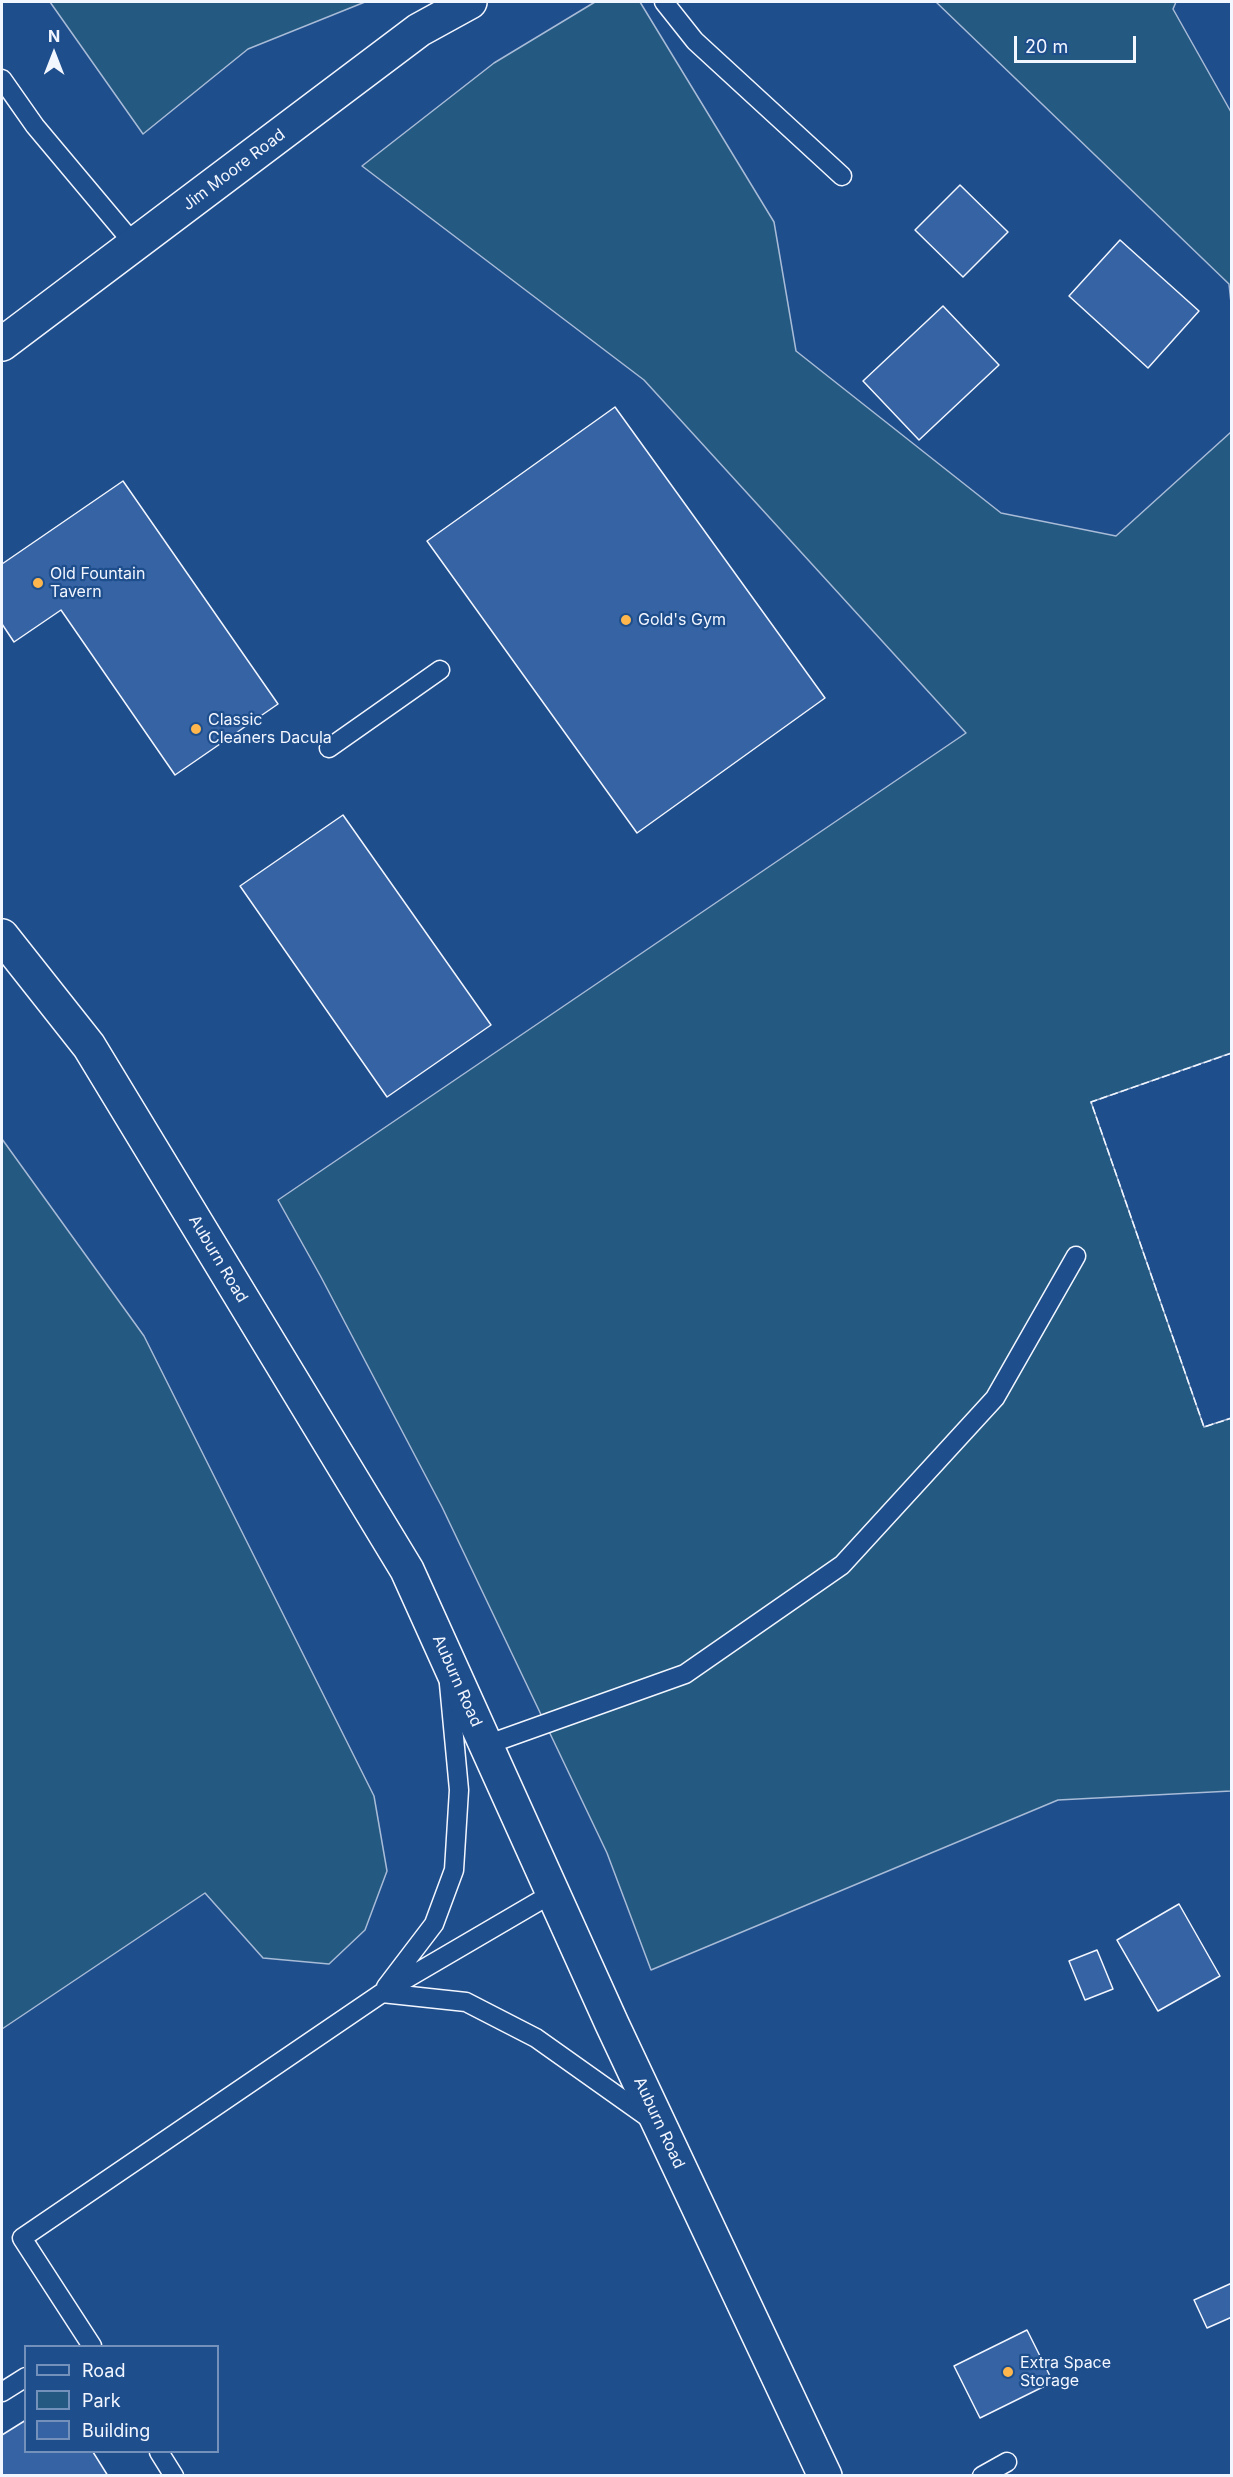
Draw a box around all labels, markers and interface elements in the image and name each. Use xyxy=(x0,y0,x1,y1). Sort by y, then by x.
north arrow xyxy=(24,24,84,84)
scale bar xyxy=(1017,24,1138,62)
text: N xyxy=(48,26,60,46)
text: 20 m xyxy=(1025,36,1068,57)
street label: Jim Moore Road xyxy=(179,125,289,215)
place label: Old Fountain Tavern xyxy=(50,564,145,602)
marker: Old Fountain Tavern xyxy=(31,576,45,590)
place label: Gold's Gym xyxy=(638,610,726,630)
marker: Gold's Gym xyxy=(619,613,633,627)
place label: Classic Cleaners Dacula xyxy=(208,710,332,748)
marker: Classic Cleaners Dacula xyxy=(189,722,203,736)
street label: Auburn Road xyxy=(184,1212,252,1306)
street label: Auburn Road xyxy=(428,1632,486,1730)
street label: Auburn Road xyxy=(629,2074,689,2172)
legend xyxy=(24,2345,219,2453)
place label: Extra Space Storage xyxy=(1020,2353,1111,2391)
text: Road xyxy=(82,2360,125,2381)
marker: Extra Space Storage xyxy=(1001,2365,1015,2379)
text: Park xyxy=(82,2390,121,2411)
text: Building xyxy=(82,2420,150,2441)

